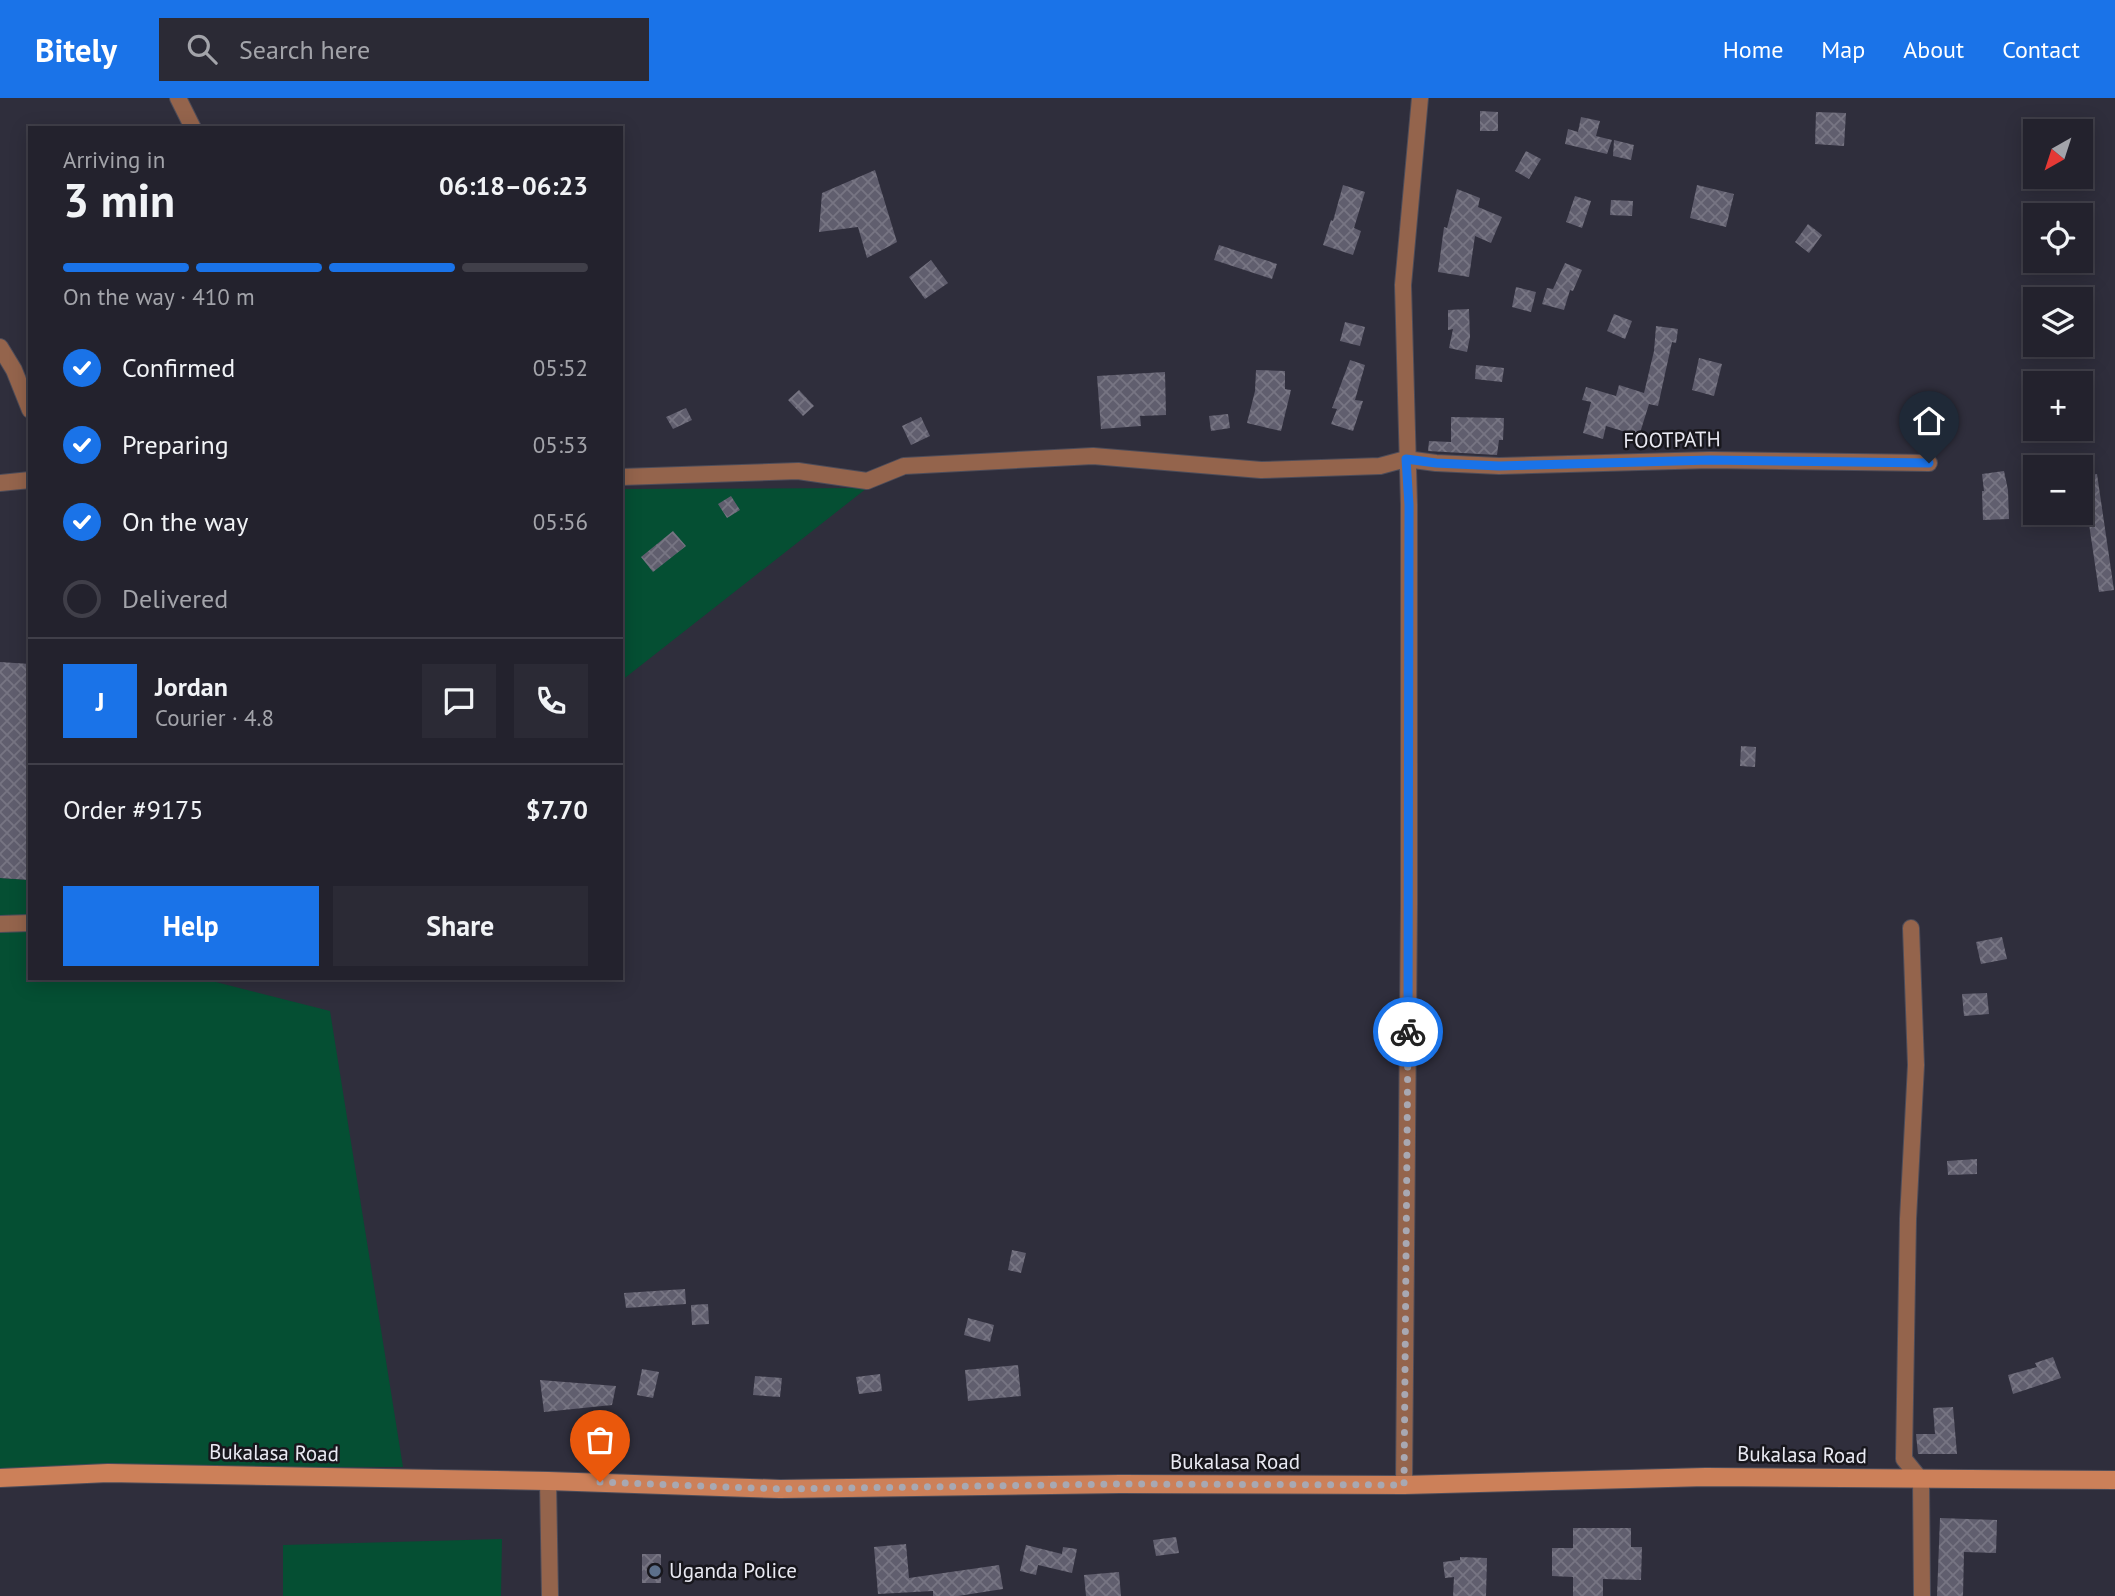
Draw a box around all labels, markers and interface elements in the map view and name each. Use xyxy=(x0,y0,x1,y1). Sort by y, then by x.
search box xyxy=(159,18,649,81)
text: Bitely xyxy=(35,28,117,71)
icon: search xyxy=(183,30,221,68)
text: Search here xyxy=(239,33,370,66)
text: Home xyxy=(1723,34,1783,65)
text: Map xyxy=(1821,34,1865,65)
text: About xyxy=(1903,34,1964,65)
text: Contact xyxy=(2002,34,2080,65)
north arrow xyxy=(2023,119,2093,189)
map controls xyxy=(2023,119,2093,525)
text: Arriving in xyxy=(63,145,165,174)
text: 06:18–06:23 xyxy=(439,169,588,202)
text: 3 min xyxy=(63,170,175,230)
button: locate xyxy=(2023,203,2093,273)
text: On the way · 410 m xyxy=(63,282,255,311)
button: layers xyxy=(2023,287,2093,357)
icon: check xyxy=(63,349,101,387)
text: Confirmed xyxy=(122,351,235,384)
text: 05:52 xyxy=(533,353,588,382)
button: + xyxy=(2023,371,2093,441)
pin xyxy=(1899,391,1959,463)
icon: home xyxy=(1910,402,1948,440)
street label: FOOTPATH xyxy=(1623,425,1721,454)
icon: check xyxy=(63,426,101,464)
text: Preparing xyxy=(122,428,229,461)
text: 05:53 xyxy=(533,430,588,459)
button: − xyxy=(2023,455,2093,525)
icon: check xyxy=(63,503,101,541)
text: On the way xyxy=(122,505,248,538)
text: 05:56 xyxy=(533,507,588,536)
text: Delivered xyxy=(122,582,228,615)
button: chat xyxy=(422,664,496,738)
button: phone xyxy=(514,664,588,738)
text: Jordan xyxy=(155,670,228,703)
text: J xyxy=(96,685,104,718)
text: Courier · 4.8 xyxy=(155,703,274,732)
text: Order #9175 xyxy=(63,793,203,826)
text: $7.70 xyxy=(526,793,588,826)
button: Help xyxy=(63,886,319,966)
button: Share xyxy=(333,886,588,966)
courier xyxy=(1373,997,1443,1067)
icon: bike xyxy=(1389,1013,1427,1051)
pin xyxy=(570,1410,630,1482)
icon: bag xyxy=(581,1421,619,1459)
street label: Bukalasa Road xyxy=(209,1438,339,1467)
street label: Bukalasa Road xyxy=(1737,1440,1867,1469)
street label: Bukalasa Road xyxy=(1170,1448,1300,1475)
place label: Uganda Police xyxy=(669,1557,797,1584)
marker: Uganda Police xyxy=(647,1563,663,1579)

